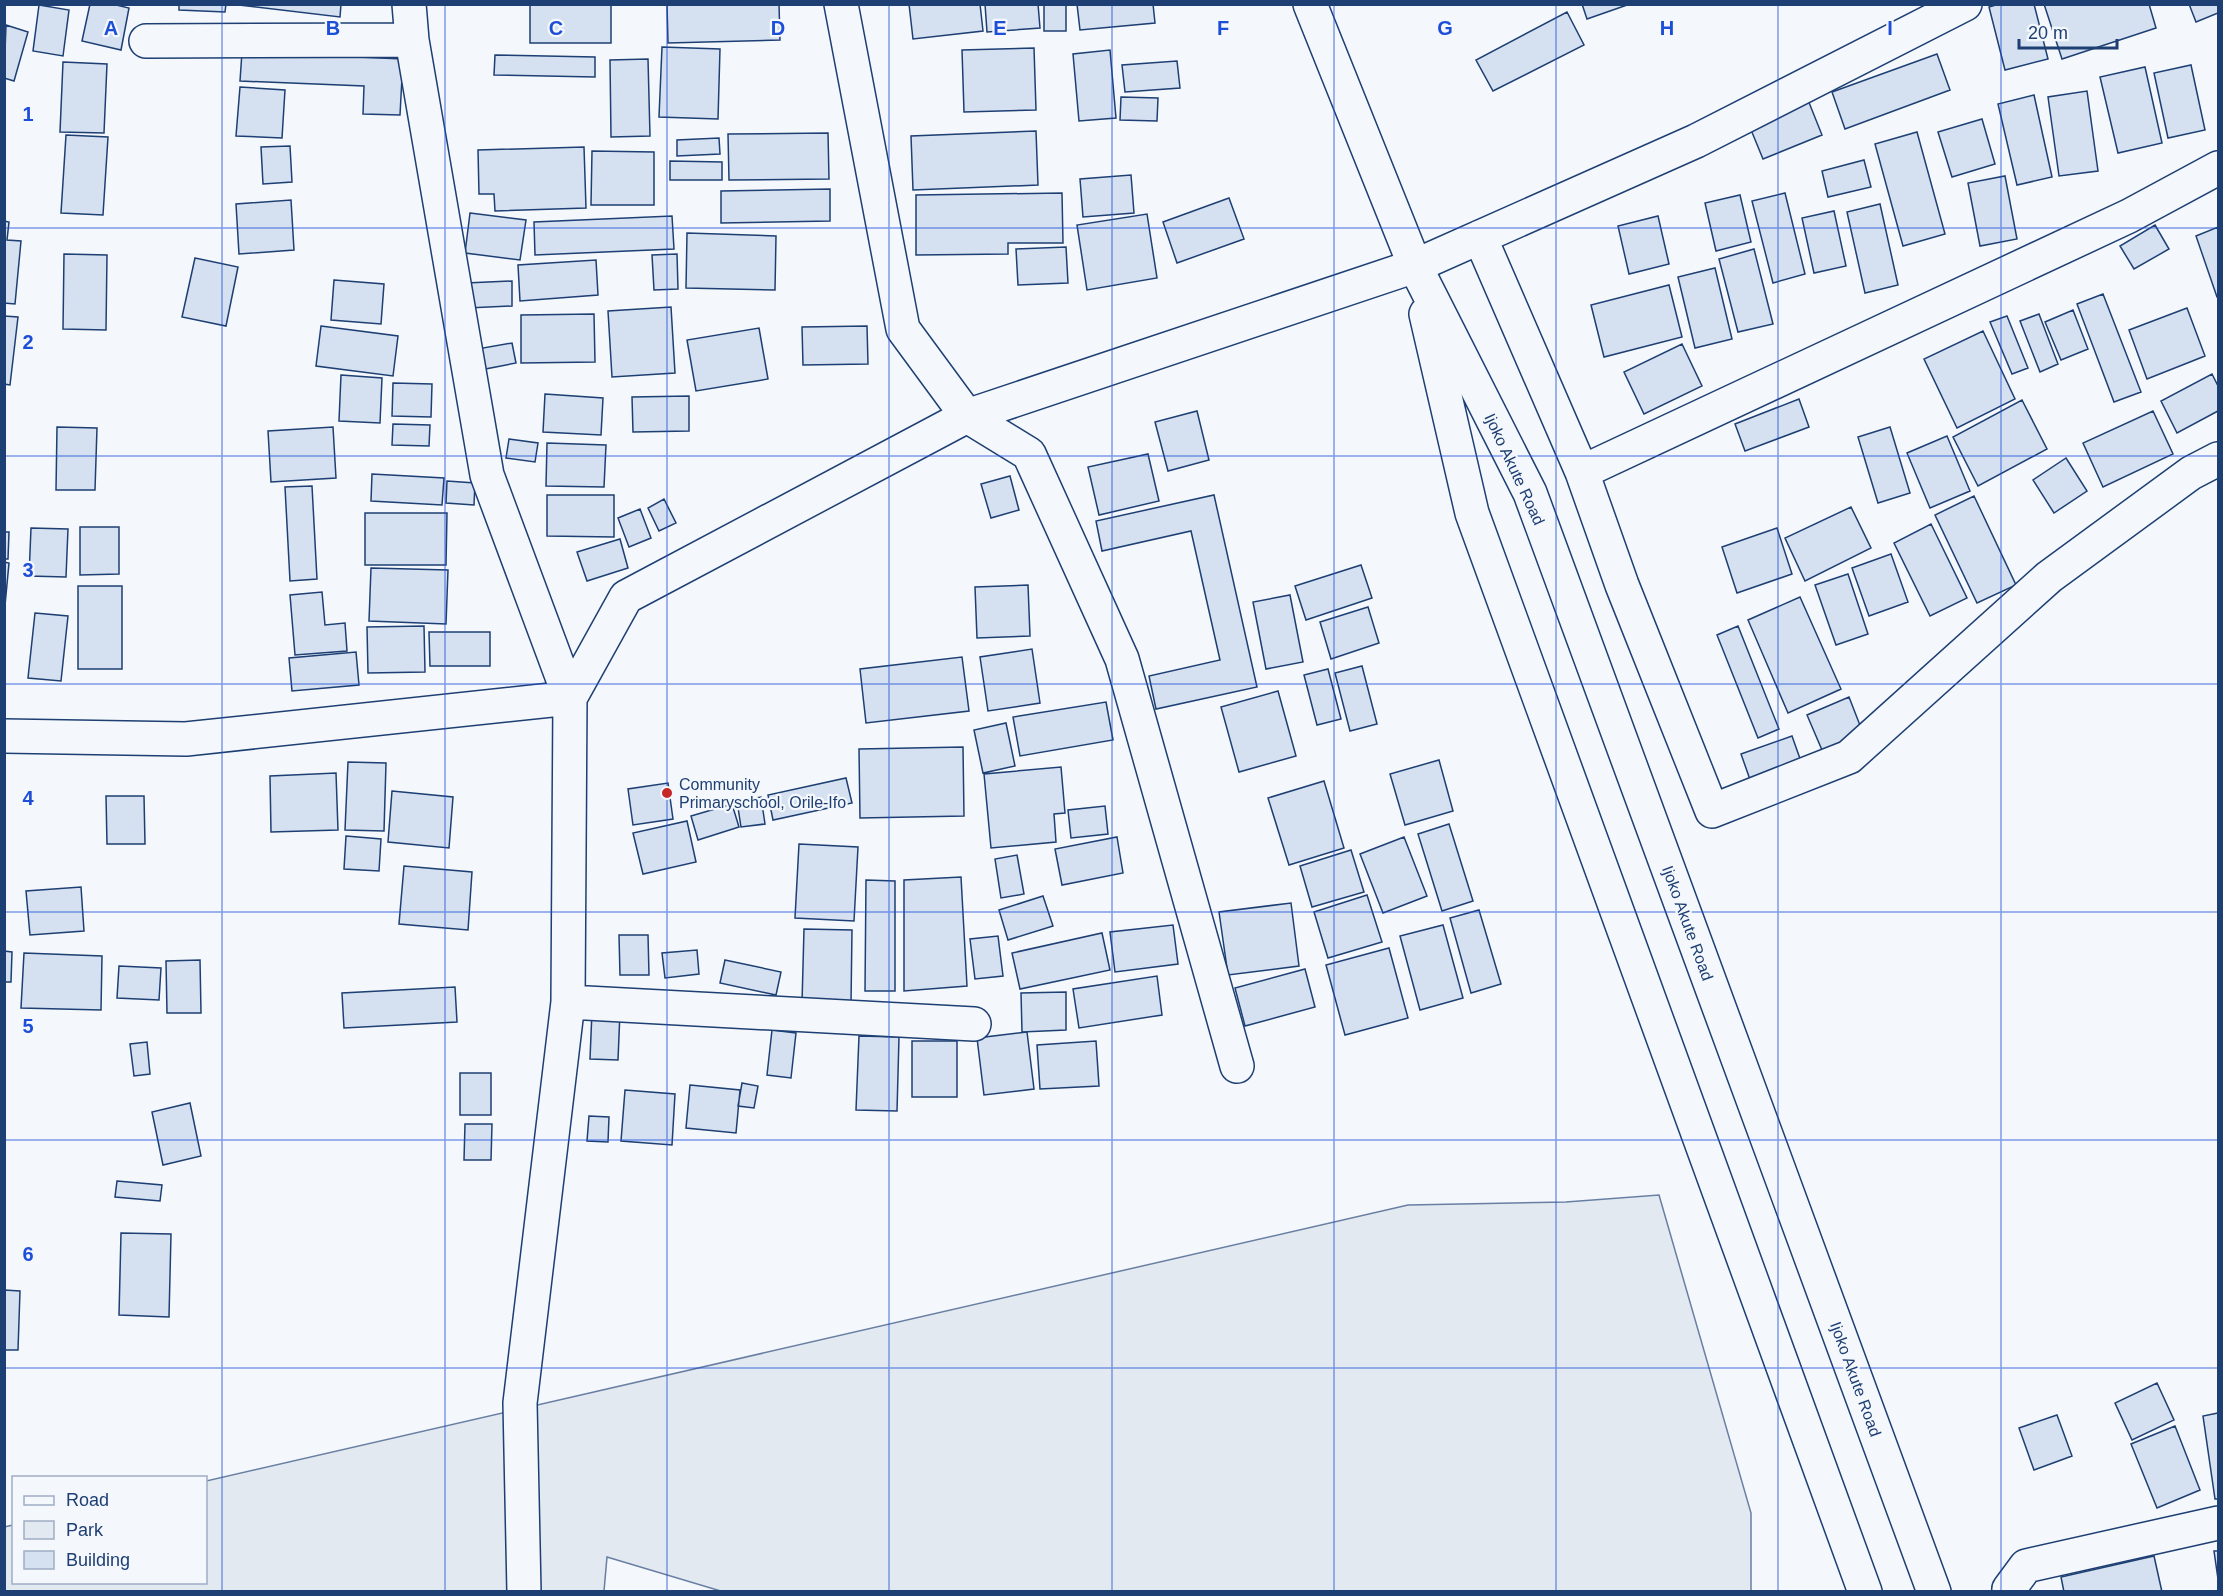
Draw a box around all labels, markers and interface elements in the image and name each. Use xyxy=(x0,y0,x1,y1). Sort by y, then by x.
scale bar xyxy=(2019,12,2116,50)
text: A xyxy=(104,17,118,39)
text: B xyxy=(326,17,340,39)
text: C xyxy=(549,17,563,39)
text: D xyxy=(771,17,785,39)
text: E xyxy=(993,17,1007,39)
text: F xyxy=(1217,17,1229,39)
text: G xyxy=(1437,17,1453,39)
text: H xyxy=(1660,17,1674,39)
text: I xyxy=(1887,17,1893,39)
text: 20 m xyxy=(2028,23,2068,43)
text: 1 xyxy=(22,103,34,125)
text: 2 xyxy=(22,331,34,353)
street label: Ijoko Akute Road xyxy=(1481,411,1548,528)
text: 3 xyxy=(22,559,34,581)
place label: Community Primaryschool, Orile-Ifo xyxy=(679,776,846,811)
marker: Community Primaryschool, Orile-Ifo xyxy=(660,786,674,800)
text: 4 xyxy=(22,787,34,809)
street label: Ijoko Akute Road xyxy=(1659,863,1716,983)
text: 5 xyxy=(22,1015,34,1037)
text: 6 xyxy=(22,1243,34,1265)
street label: Ijoko Akute Road xyxy=(1827,1319,1884,1439)
legend xyxy=(12,1476,207,1584)
text: Road xyxy=(66,1490,109,1510)
text: Park xyxy=(66,1520,104,1540)
text: Building xyxy=(66,1550,130,1570)

